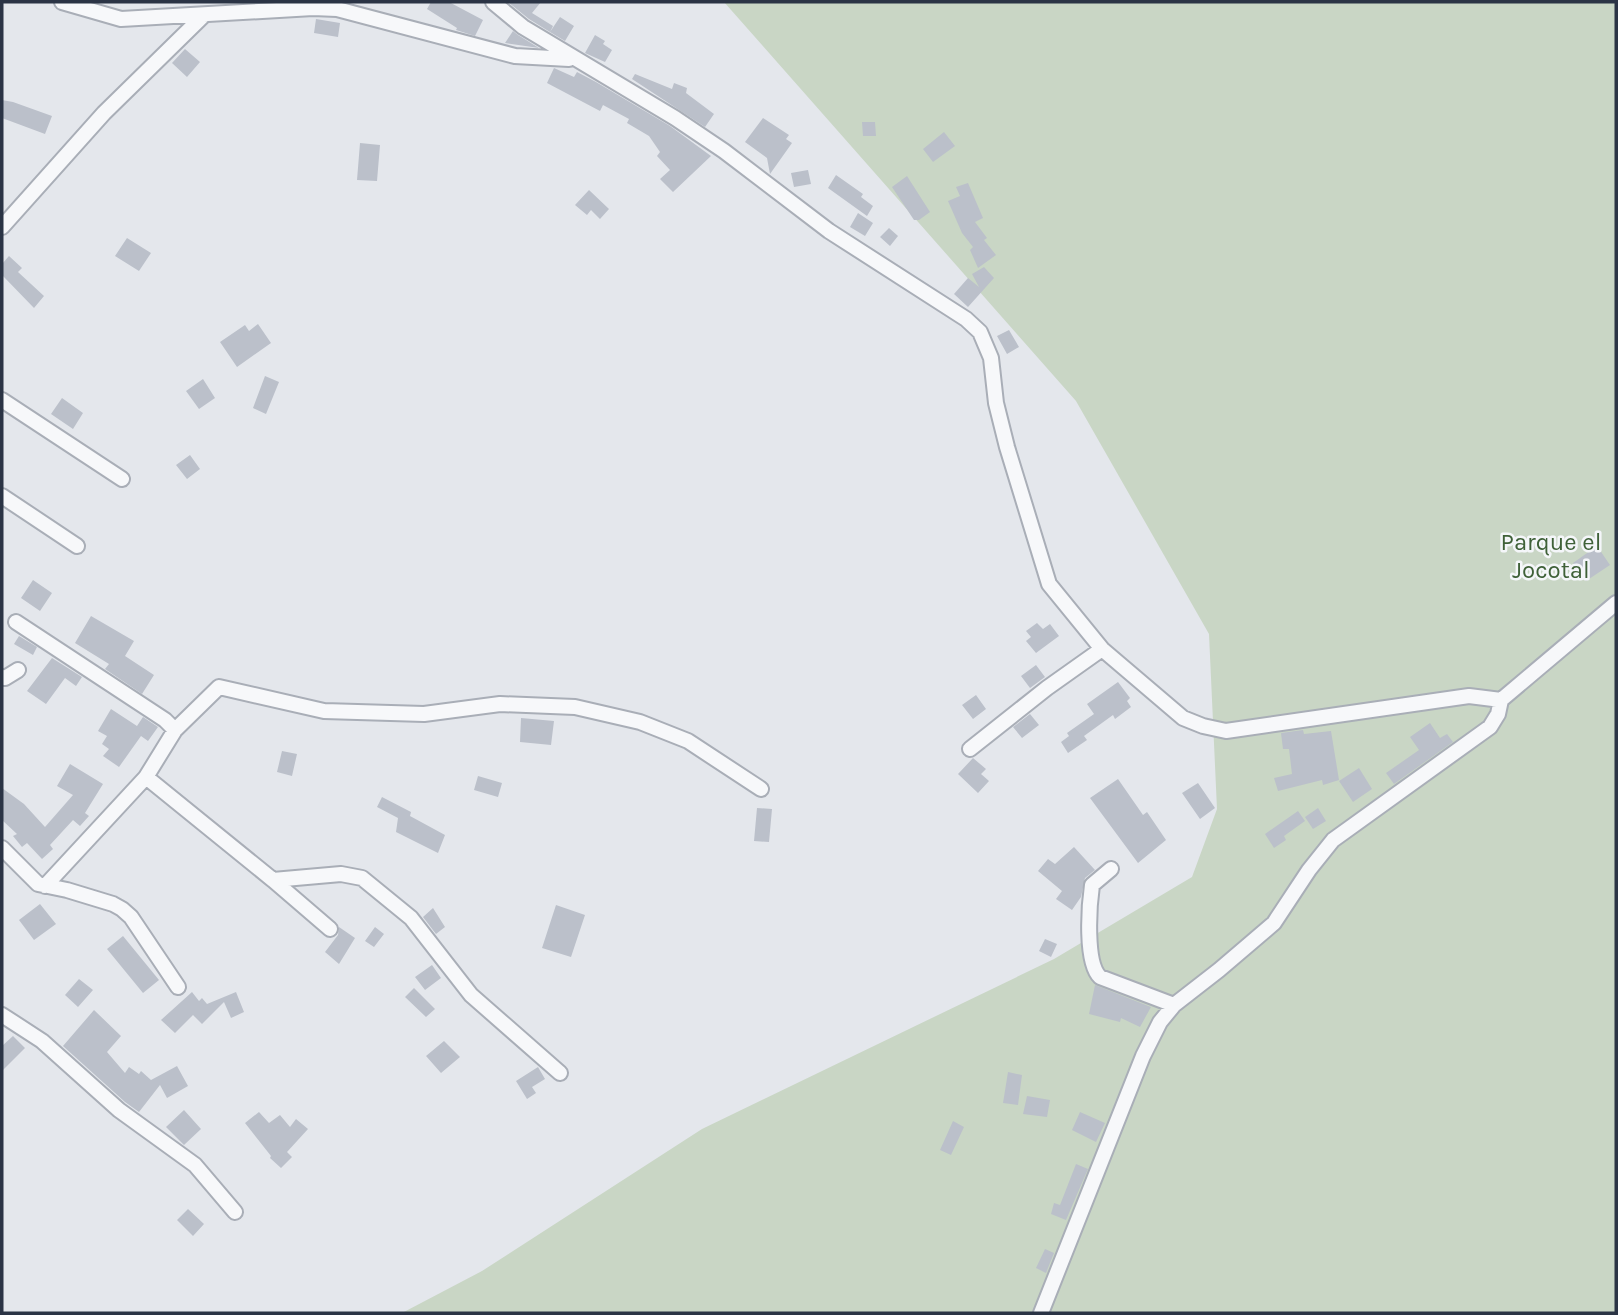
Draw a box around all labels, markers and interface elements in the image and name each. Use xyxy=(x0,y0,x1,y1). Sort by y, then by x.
park label: Parque el Jocotal xyxy=(1501,528,1601,584)

